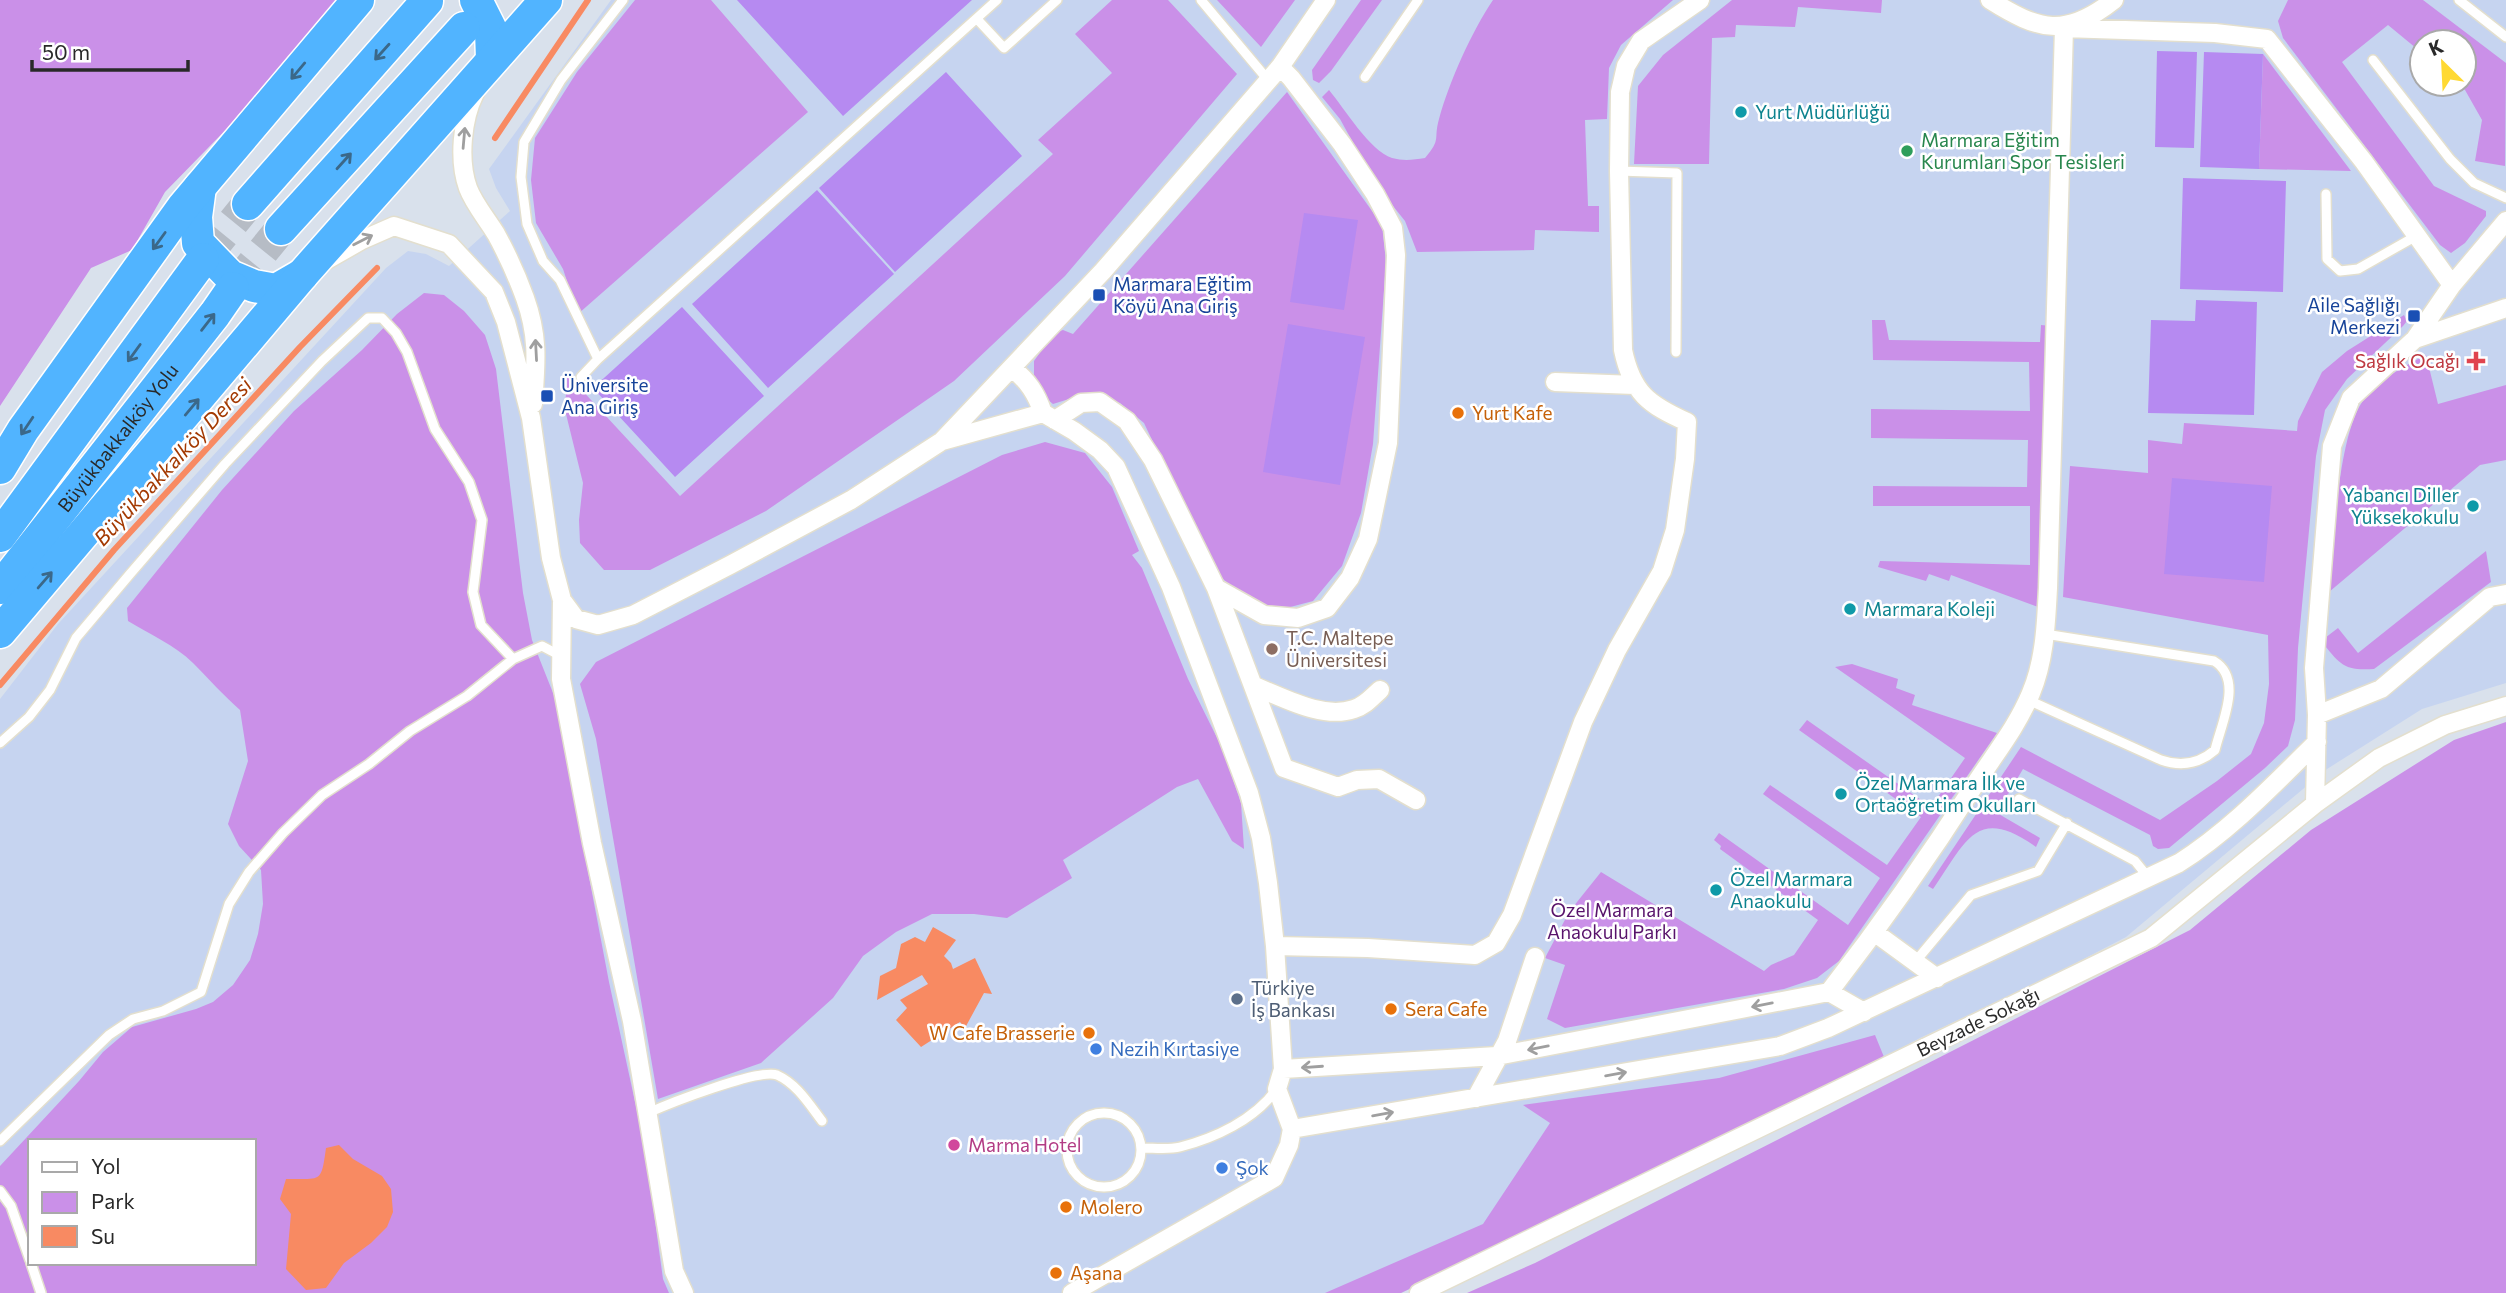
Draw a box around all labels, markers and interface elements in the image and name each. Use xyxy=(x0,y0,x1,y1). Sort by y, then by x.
scale bar xyxy=(32,28,187,72)
north arrow xyxy=(2408,28,2478,98)
text: K xyxy=(2425,34,2447,60)
text: 50 m xyxy=(42,39,90,64)
one-way arrow xyxy=(374,43,390,61)
one-way arrow xyxy=(291,62,307,80)
place label: Yurt Müdürlüğü xyxy=(1755,100,1890,123)
marker: Yurt Müdürlüğü xyxy=(1733,104,1749,120)
one-way arrow xyxy=(458,127,471,150)
place label: Marmara Eğitim Kurumları Spor Tesisleri xyxy=(1921,128,2125,173)
marker: Marmara Eğitim Kurumları Spor Tesisleri xyxy=(1899,143,1915,159)
one-way arrow xyxy=(335,153,352,170)
one-way arrow xyxy=(152,231,166,250)
one-way arrow xyxy=(352,233,373,247)
place label: Marmara Eğitim Köyü Ana Giriş xyxy=(1113,272,1252,317)
marker: Marmara Eğitim Köyü Ana Giriş xyxy=(1091,287,1107,303)
place label: Aile Sağlığı Merkezi xyxy=(2307,293,2400,338)
marker: Aile Sağlığı Merkezi xyxy=(2406,308,2422,324)
one-way arrow xyxy=(201,314,216,332)
one-way arrow xyxy=(529,338,542,361)
one-way arrow xyxy=(126,344,141,362)
place label: Sağlık Ocağı xyxy=(2355,349,2460,372)
marker: Sağlık Ocağı xyxy=(2466,351,2486,371)
street label: Büyükbakkalköy Yolu xyxy=(52,359,183,516)
water label: Büyükbakkalköy Deresi xyxy=(88,372,256,550)
place label: Üniversite Ana Giriş xyxy=(561,373,649,418)
marker: Üniversite Ana Giriş xyxy=(539,388,555,404)
one-way arrow xyxy=(184,398,200,416)
place label: Yurt Kafe xyxy=(1472,401,1553,424)
marker: Yurt Kafe xyxy=(1450,405,1466,421)
one-way arrow xyxy=(20,416,34,435)
place label: Yabancı Diller Yüksekokulu xyxy=(2342,483,2459,528)
marker: Yabancı Diller Yüksekokulu xyxy=(2465,498,2481,514)
one-way arrow xyxy=(37,571,53,589)
place label: Marmara Koleji xyxy=(1864,597,1995,620)
marker: Marmara Koleji xyxy=(1842,601,1858,617)
place label: T.C. Maltepe Üniversitesi xyxy=(1286,626,1394,671)
marker: T.C. Maltepe Üniversitesi xyxy=(1264,641,1280,657)
place label: Özel Marmara İlk ve Ortaöğretim Okulları xyxy=(1855,771,2036,816)
marker: Özel Marmara İlk ve Ortaöğretim Okulları xyxy=(1833,786,1849,802)
place label: Özel Marmara Anaokulu xyxy=(1730,867,1853,912)
marker: Özel Marmara Anaokulu xyxy=(1708,882,1724,898)
park label: Özel Marmara Anaokulu Parkı xyxy=(1547,898,1677,943)
place label: Türkiye İş Bankası xyxy=(1251,976,1335,1021)
street label: Beyzade Sokağı xyxy=(1913,982,2043,1061)
marker: Türkiye İş Bankası xyxy=(1229,991,1245,1007)
place label: Sera Cafe xyxy=(1405,997,1487,1020)
one-way arrow xyxy=(1751,999,1774,1012)
marker: Sera Cafe xyxy=(1383,1001,1399,1017)
place label: W Cafe Brasserie xyxy=(929,1021,1075,1044)
marker: W Cafe Brasserie xyxy=(1081,1025,1097,1041)
place label: Nezih Kırtasiye xyxy=(1110,1037,1239,1060)
marker: Nezih Kırtasiye xyxy=(1088,1041,1104,1057)
one-way arrow xyxy=(1528,1042,1550,1055)
one-way arrow xyxy=(1301,1061,1324,1074)
one-way arrow xyxy=(1604,1066,1627,1080)
one-way arrow xyxy=(1371,1107,1394,1120)
place label: Marma Hotel xyxy=(968,1133,1082,1156)
marker: Marma Hotel xyxy=(946,1137,962,1153)
legend xyxy=(28,1139,256,1265)
text: Yol xyxy=(91,1153,121,1178)
place label: Şok xyxy=(1236,1156,1269,1179)
marker: Şok xyxy=(1214,1160,1230,1176)
text: Park xyxy=(91,1188,135,1213)
place label: Molero xyxy=(1080,1195,1143,1218)
marker: Molero xyxy=(1058,1199,1074,1215)
text: Su xyxy=(91,1223,115,1248)
place label: Aşana xyxy=(1070,1261,1123,1284)
marker: Aşana xyxy=(1048,1265,1064,1281)

